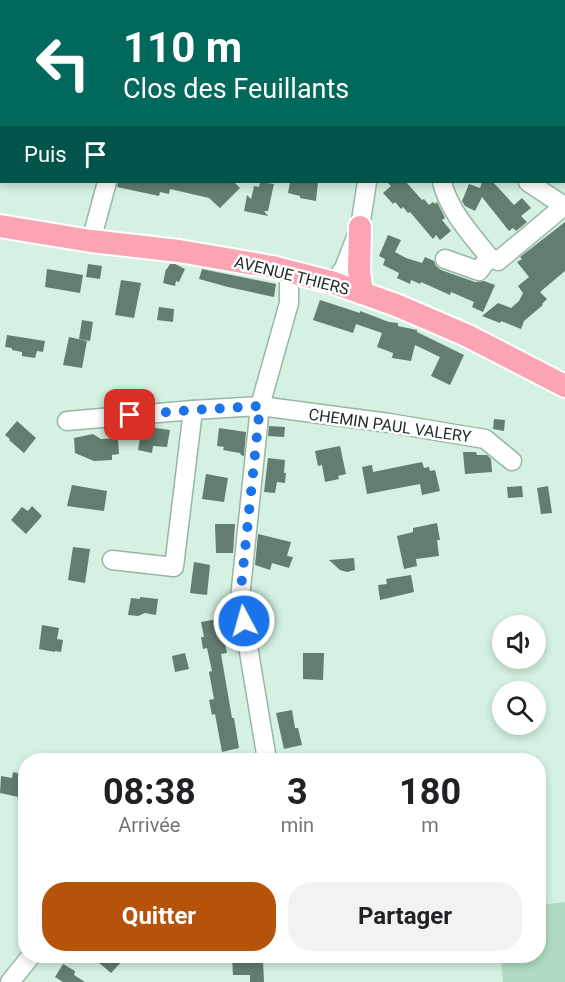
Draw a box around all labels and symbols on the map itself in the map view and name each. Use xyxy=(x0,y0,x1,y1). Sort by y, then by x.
street label: AVENUE THIERS xyxy=(233,252,351,299)
pin xyxy=(104,389,155,440)
street label: CHEMIN PAUL VALERY xyxy=(308,405,473,446)
position arrow xyxy=(212,589,276,653)

